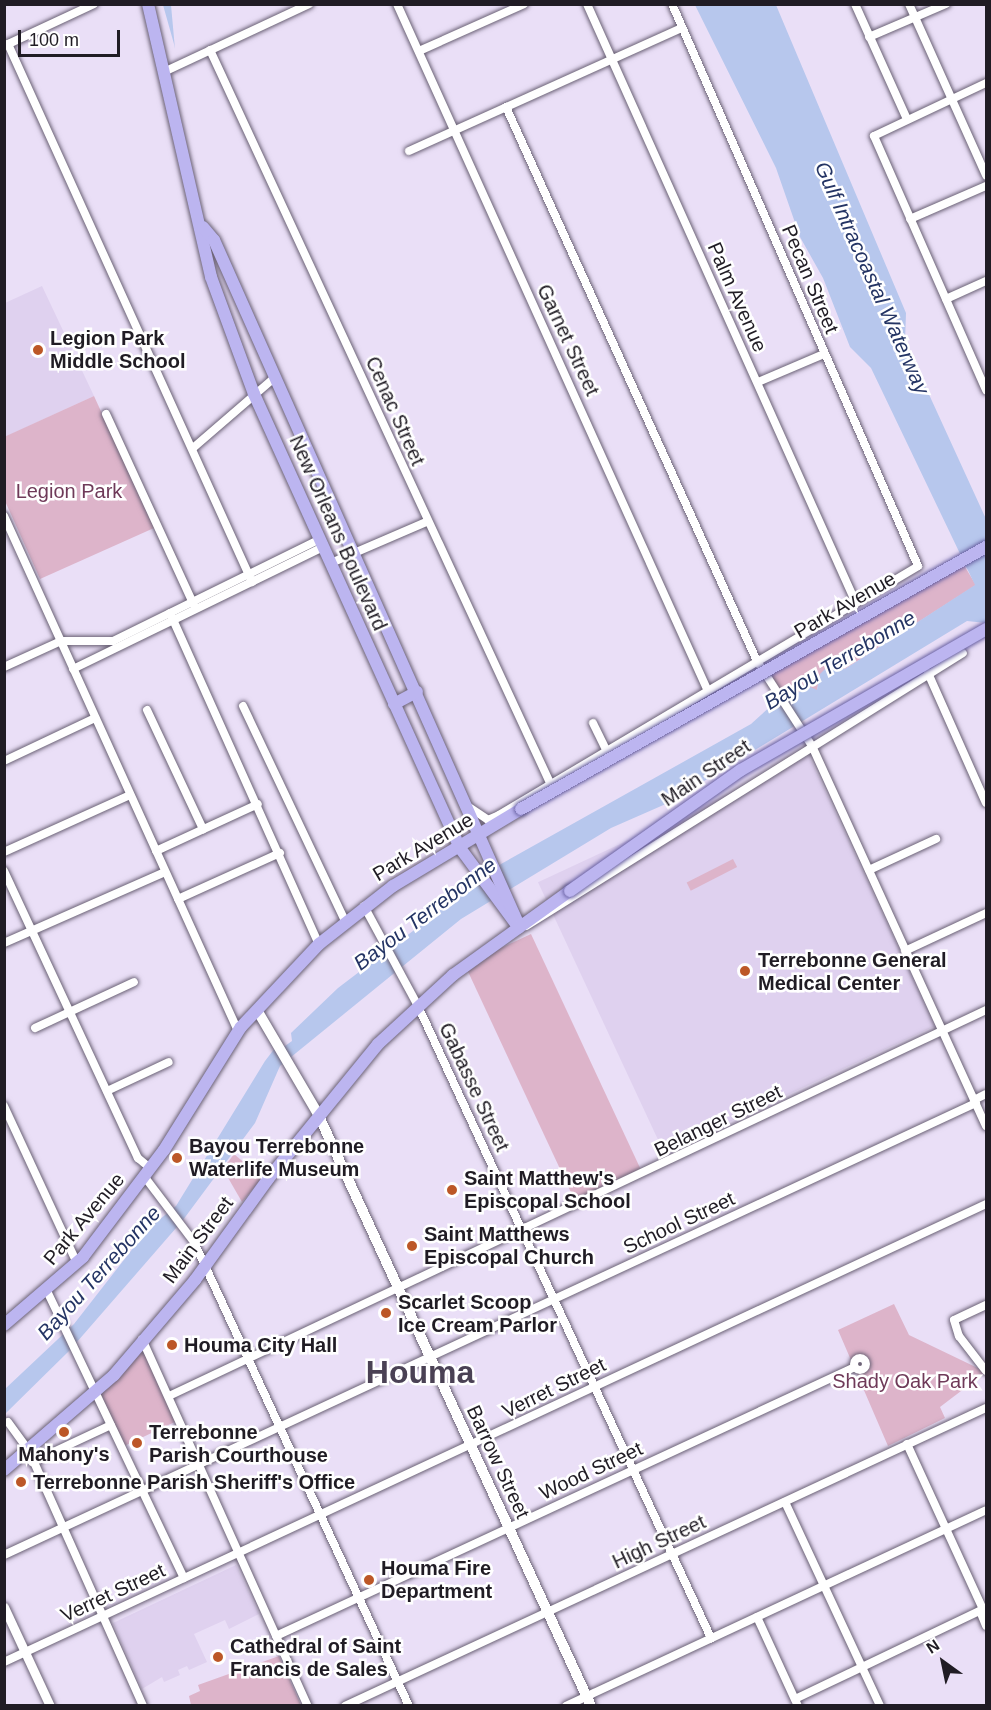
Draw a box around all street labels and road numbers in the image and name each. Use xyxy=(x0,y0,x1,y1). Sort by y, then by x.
street label: Pecan Street xyxy=(776,221,844,337)
street label: Palm Avenue xyxy=(702,238,772,356)
street label: Garnet Street xyxy=(532,281,604,399)
street label: Cenac Street xyxy=(360,353,430,469)
street label: New Orleans Boulevard xyxy=(284,432,392,634)
street label: Park Avenue xyxy=(790,566,900,644)
street label: Main Street xyxy=(657,734,755,812)
street label: Park Avenue xyxy=(368,807,478,887)
street label: Gabasse Street xyxy=(434,1019,514,1155)
street label: Belanger Street xyxy=(650,1080,786,1162)
street label: Park Avenue xyxy=(38,1168,130,1270)
street label: School Street xyxy=(620,1187,738,1259)
street label: Main Street xyxy=(158,1192,238,1288)
street label: Verret Street xyxy=(498,1353,610,1423)
street label: Barrow Street xyxy=(461,1402,535,1522)
street label: Wood Street xyxy=(536,1437,646,1505)
street label: High Street xyxy=(609,1510,709,1574)
street label: Verret Street xyxy=(57,1558,169,1628)

